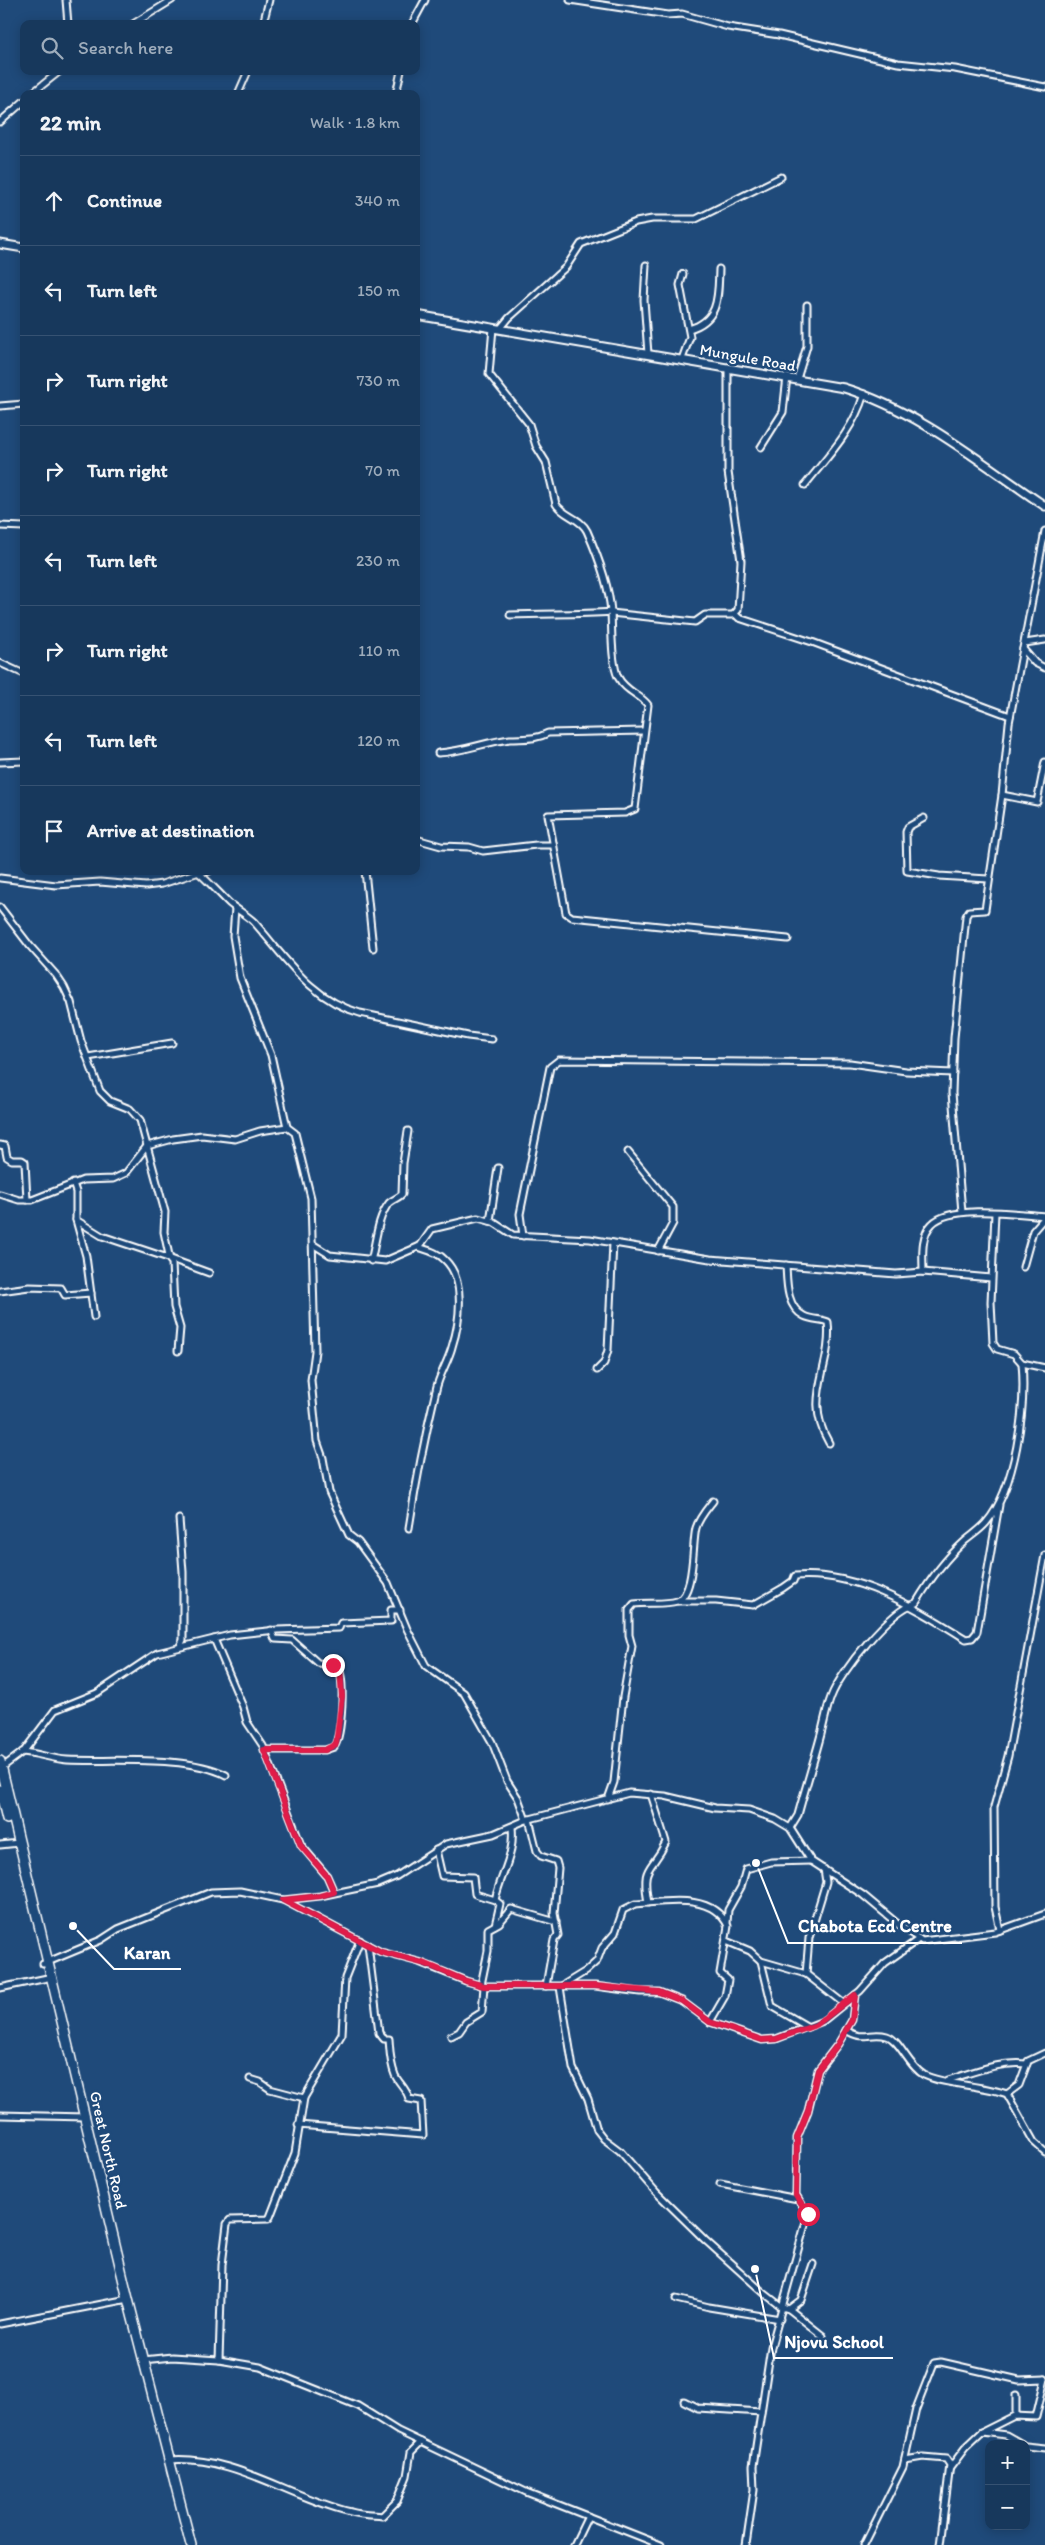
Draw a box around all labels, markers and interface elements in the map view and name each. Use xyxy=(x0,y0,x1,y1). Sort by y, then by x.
search box xyxy=(20,20,420,75)
icon: search xyxy=(38,34,66,62)
text: Search here xyxy=(78,36,173,59)
text: 22 min xyxy=(40,110,101,135)
text: Walk · 1.8 km xyxy=(310,113,400,132)
icon: ahead xyxy=(40,187,68,215)
text: Continue xyxy=(87,189,162,212)
text: 340 m xyxy=(355,191,400,210)
icon: left xyxy=(40,277,68,305)
text: Turn left xyxy=(87,279,157,302)
text: 150 m xyxy=(357,281,400,300)
street label: Mungule Road xyxy=(698,340,798,375)
icon: right xyxy=(40,367,68,395)
text: Turn right xyxy=(87,369,168,392)
text: 730 m xyxy=(356,371,400,390)
icon: right xyxy=(40,457,68,485)
text: Turn right xyxy=(87,459,168,482)
text: 70 m xyxy=(365,461,400,480)
icon: left xyxy=(40,547,68,575)
text: Turn left xyxy=(87,549,157,572)
text: 230 m xyxy=(356,551,400,570)
icon: right xyxy=(40,637,68,665)
text: Turn right xyxy=(87,639,168,662)
text: 110 m xyxy=(358,641,400,660)
icon: left xyxy=(40,727,68,755)
text: Turn left xyxy=(87,729,157,752)
text: 120 m xyxy=(357,731,400,750)
icon: arrive xyxy=(40,817,68,845)
text: Arrive at destination xyxy=(87,819,254,842)
route end xyxy=(322,1654,345,1677)
callout: Chabota Ecd Centre xyxy=(788,1910,962,1943)
text: Chabota Ecd Centre xyxy=(798,1915,952,1937)
callout: Karan xyxy=(114,1936,181,1969)
text: Karan xyxy=(124,1942,171,1964)
street label: Great North Road xyxy=(86,2089,131,2211)
route start xyxy=(797,2203,820,2226)
callout: Njovu School xyxy=(774,2325,893,2358)
text: Njovu School xyxy=(784,2331,885,2353)
map controls xyxy=(985,2440,1030,2530)
button: + xyxy=(985,2440,1030,2485)
button: − xyxy=(985,2485,1030,2530)

